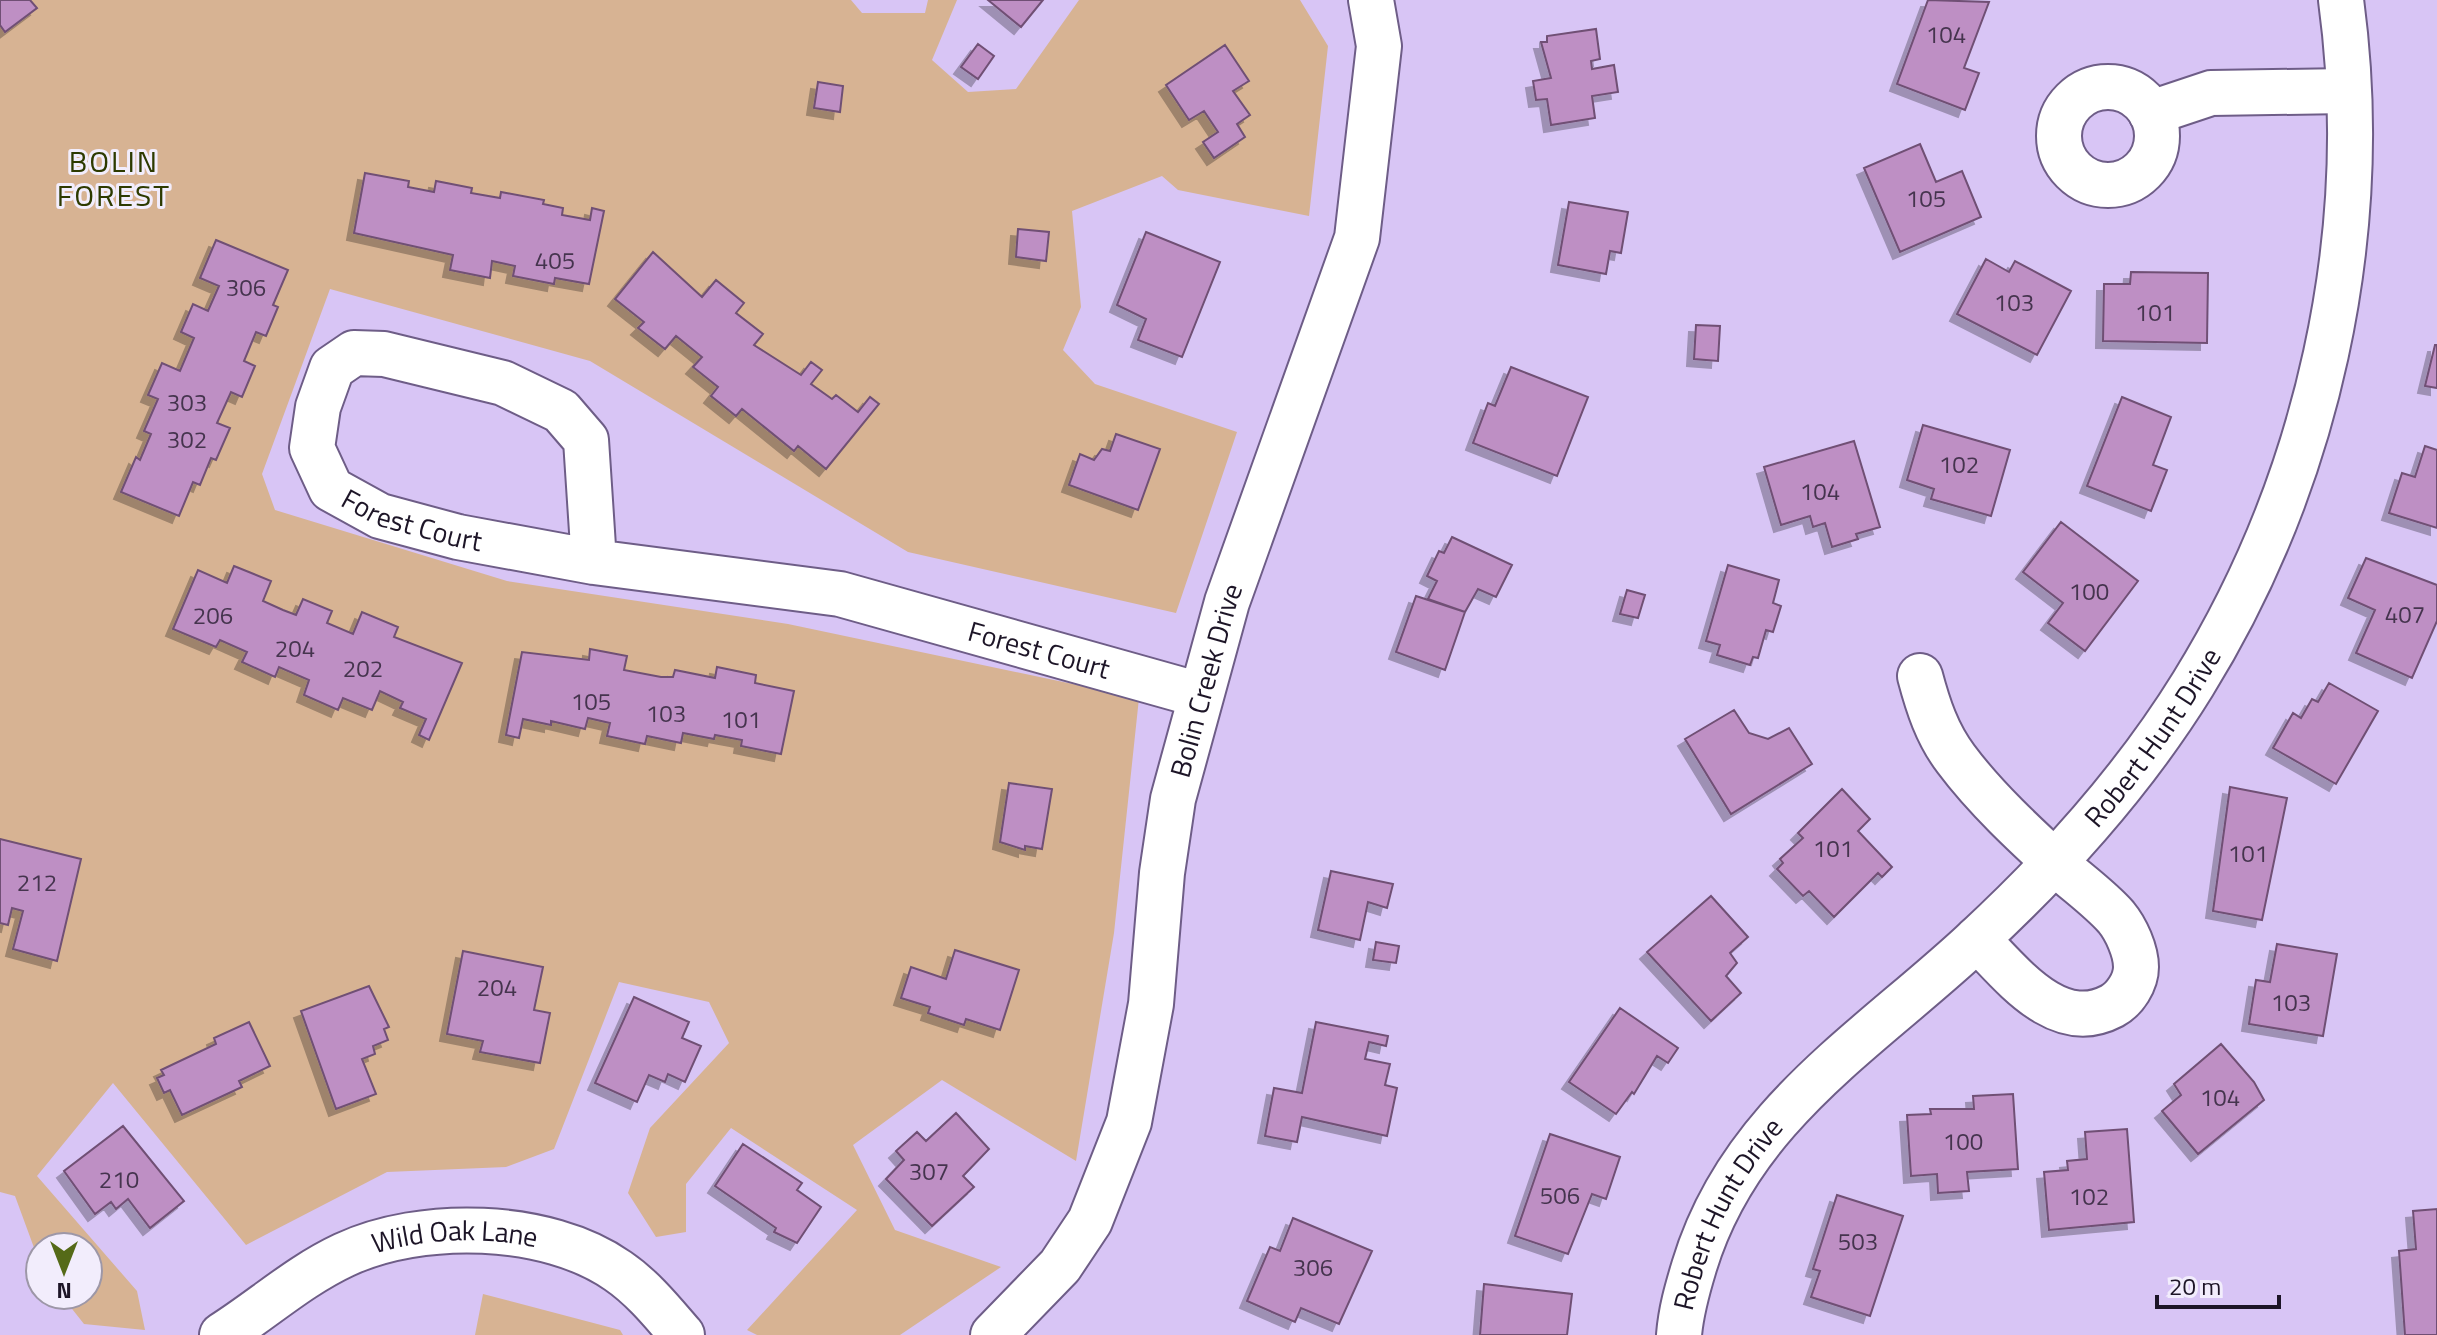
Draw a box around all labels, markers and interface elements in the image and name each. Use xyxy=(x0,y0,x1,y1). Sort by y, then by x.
house number: 104 xyxy=(1926,16,1966,52)
district label: BOLIN FOREST xyxy=(57,138,171,218)
house number: 105 xyxy=(1906,180,1946,216)
house number: 405 xyxy=(535,242,575,278)
house number: 306 xyxy=(226,269,266,305)
house number: 103 xyxy=(1994,284,2034,320)
house number: 101 xyxy=(2135,294,2175,330)
house number: 303 xyxy=(167,384,207,420)
house number: 302 xyxy=(167,421,207,457)
house number: 102 xyxy=(1939,446,1979,482)
house number: 104 xyxy=(1800,473,1840,509)
street label: Forest Court xyxy=(334,477,486,562)
house number: 100 xyxy=(2069,573,2109,609)
street label: Bolin Creek Drive xyxy=(1158,577,1253,782)
house number: 407 xyxy=(2385,596,2425,632)
house number: 206 xyxy=(193,597,233,633)
street label: Forest Court xyxy=(963,609,1115,690)
house number: 204 xyxy=(275,630,315,666)
street label: Robert Hunt Drive xyxy=(2073,639,2231,836)
house number: 202 xyxy=(343,650,383,686)
house number: 105 xyxy=(571,683,611,719)
house number: 103 xyxy=(646,695,686,731)
house number: 101 xyxy=(721,701,761,737)
house number: 101 xyxy=(1813,830,1853,866)
house number: 101 xyxy=(2228,835,2268,871)
house number: 212 xyxy=(17,864,57,900)
house number: 204 xyxy=(477,969,517,1005)
house number: 103 xyxy=(2271,984,2311,1020)
house number: 104 xyxy=(2200,1079,2240,1115)
street label: Robert Hunt Drive xyxy=(1661,1107,1792,1314)
house number: 100 xyxy=(1943,1123,1983,1159)
house number: 307 xyxy=(909,1153,949,1189)
house number: 210 xyxy=(99,1161,139,1197)
house number: 506 xyxy=(1540,1177,1580,1213)
house number: 102 xyxy=(2069,1178,2109,1214)
street label: Wild Oak Lane xyxy=(367,1208,542,1264)
house number: 503 xyxy=(1838,1223,1878,1259)
north arrow xyxy=(24,1231,104,1311)
house number: 306 xyxy=(1293,1249,1333,1285)
scale bar xyxy=(2157,1259,2279,1309)
text: 20 m xyxy=(2169,1268,2221,1304)
text: N xyxy=(56,1274,72,1308)

